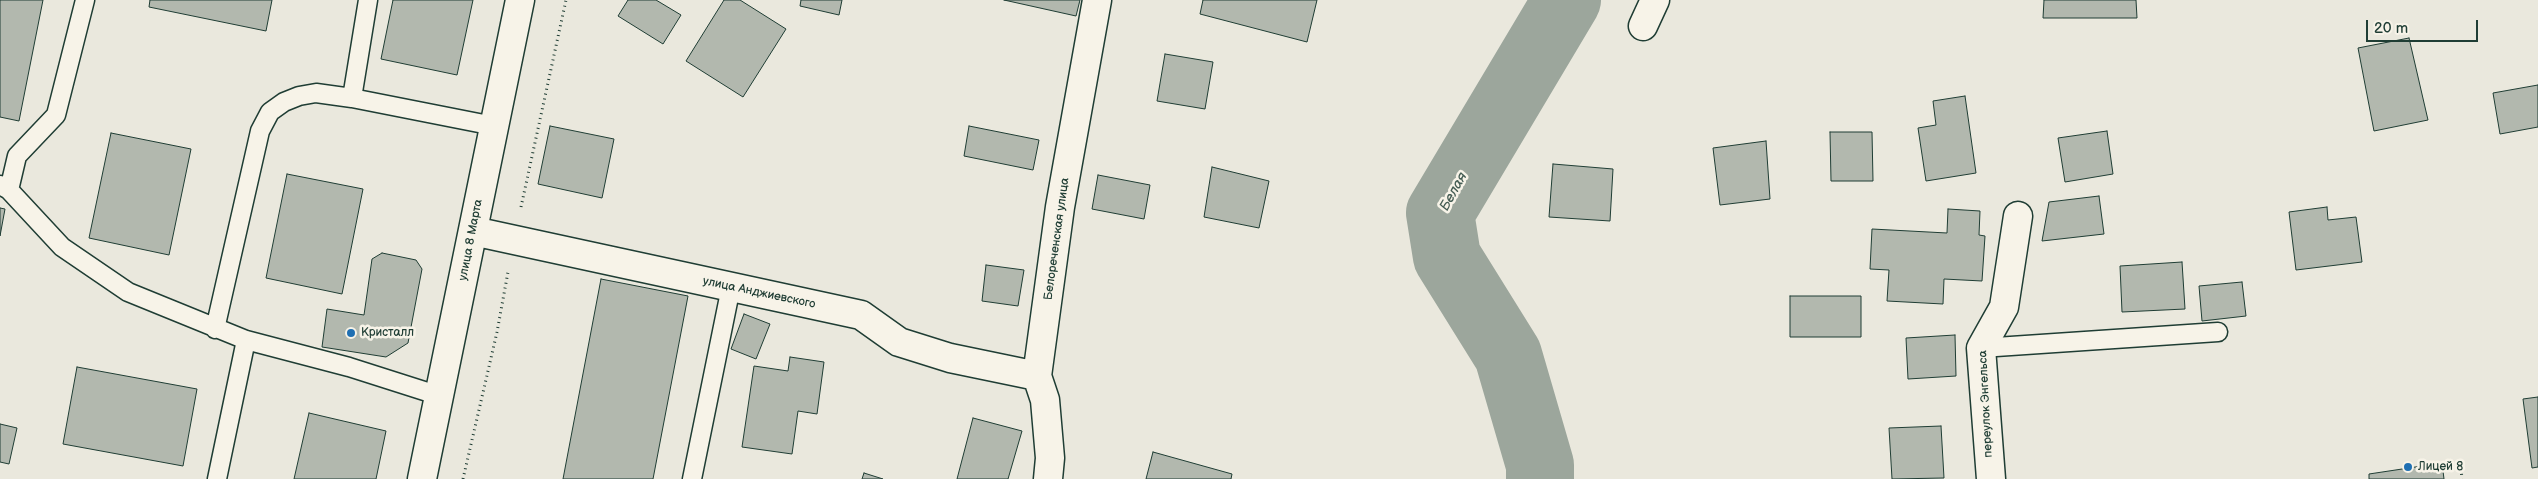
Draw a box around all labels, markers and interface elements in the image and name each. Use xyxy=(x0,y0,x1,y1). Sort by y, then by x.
scale bar xyxy=(2368,10,2480,42)
text: 20 m xyxy=(2374,19,2408,38)
water label: Белая xyxy=(1437,170,1471,214)
street label: Белореченская улица xyxy=(1041,177,1073,301)
street label: улица 8 Марта xyxy=(456,198,486,282)
street label: улица Анджиевского xyxy=(701,274,817,312)
place label: Кристалл xyxy=(361,326,414,340)
marker: Кристалл xyxy=(345,327,357,339)
street label: переулок Энгельса xyxy=(1976,350,1996,458)
place label: Лицей 8 xyxy=(2418,460,2463,474)
marker: Лицей 8 xyxy=(2402,461,2414,473)

